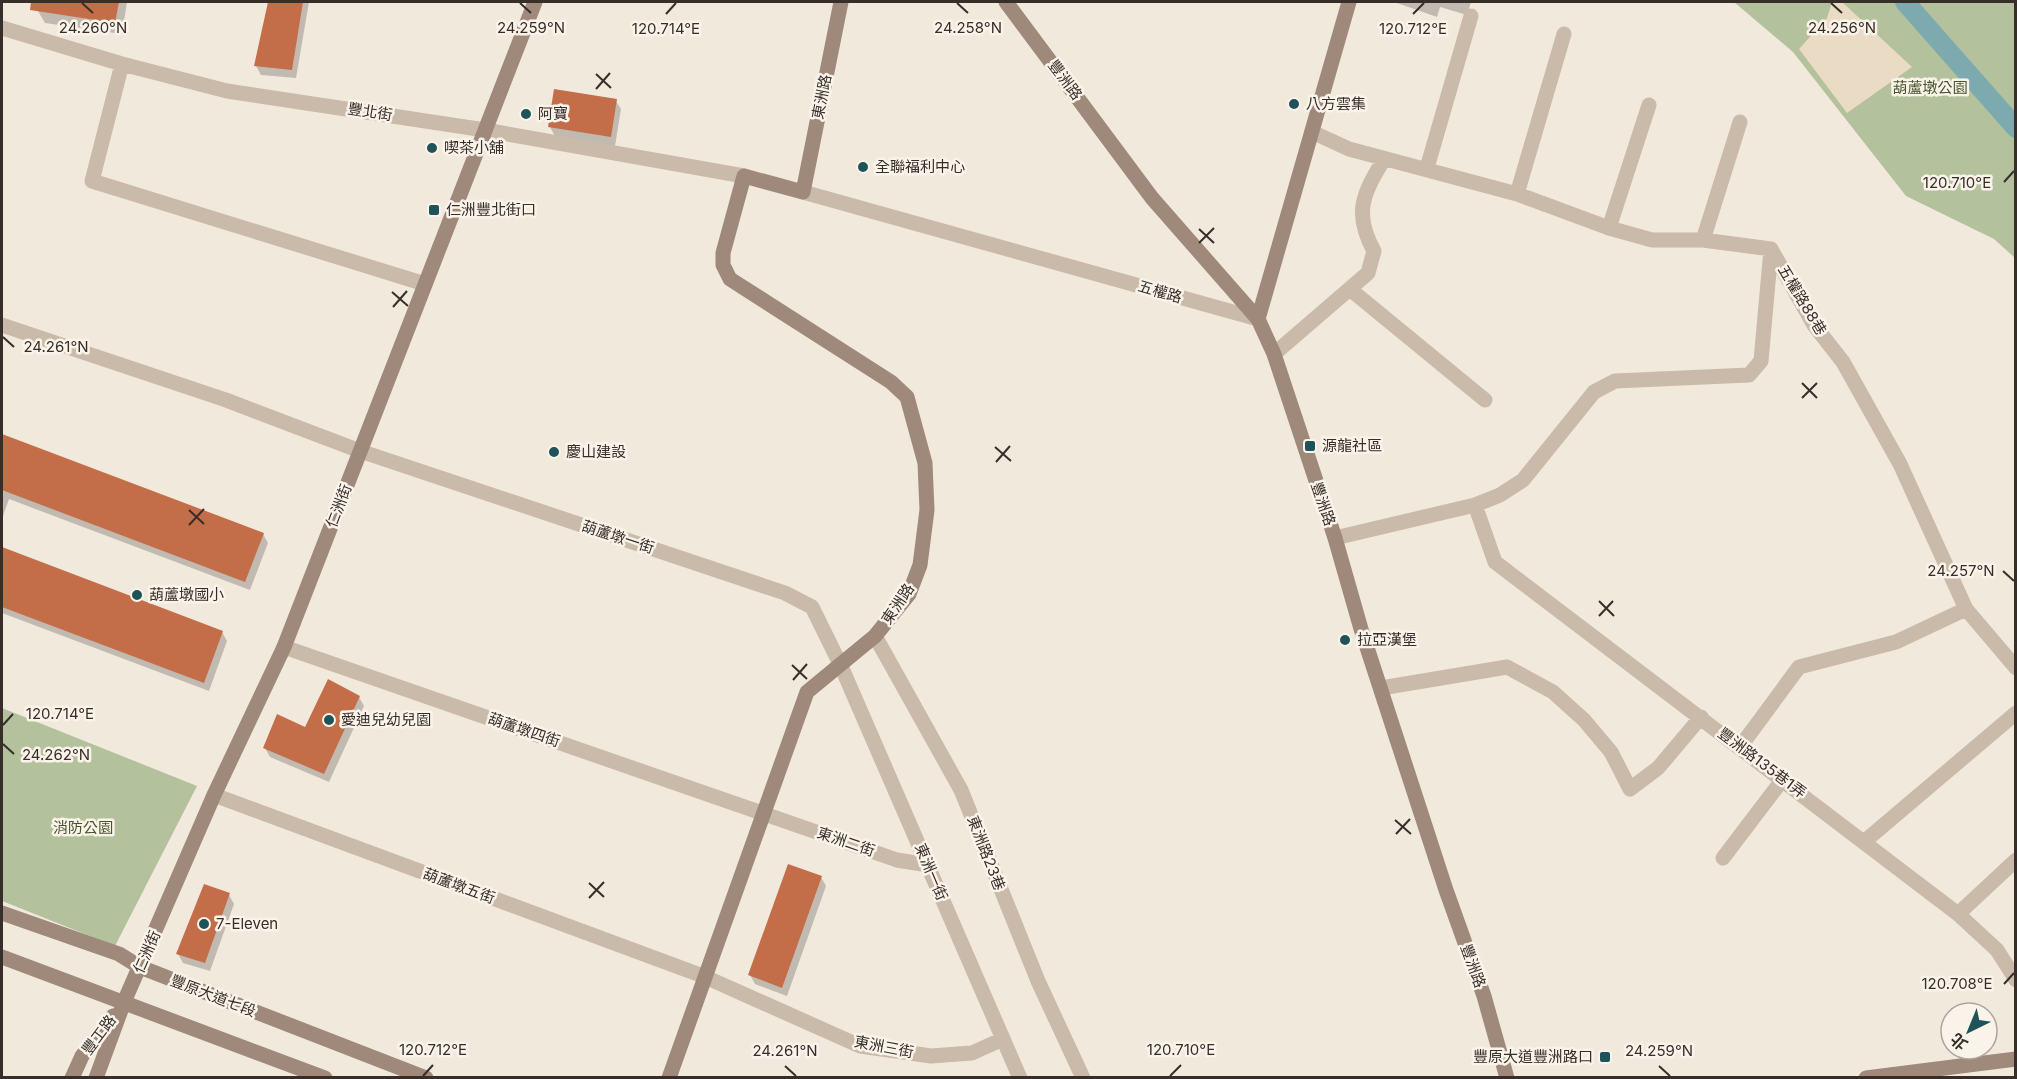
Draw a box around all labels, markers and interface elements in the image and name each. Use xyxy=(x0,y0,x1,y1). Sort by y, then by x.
text: 24.260°N xyxy=(59,18,127,37)
text: 24.259°N xyxy=(497,18,565,37)
text: 24.258°N xyxy=(934,18,1002,37)
text: 24.256°N xyxy=(1808,18,1876,37)
text: 120.714°E xyxy=(632,19,700,38)
text: 120.712°E xyxy=(1379,19,1447,38)
street label: 豐洲路 xyxy=(1044,56,1087,103)
street label: 東洲路 xyxy=(808,73,835,121)
park label: 葫蘆墩公園 xyxy=(1892,78,1968,97)
place label: 八方雲集 xyxy=(1306,94,1366,113)
marker: 八方雲集 xyxy=(1287,97,1301,111)
street label: 豐北街 xyxy=(346,99,394,124)
place label: 阿寶 xyxy=(538,104,568,123)
marker: 阿寶 xyxy=(519,107,533,121)
place label: 喫茶小舖 xyxy=(444,138,504,157)
marker: 喫茶小舖 xyxy=(425,141,439,155)
place label: 全聯福利中心 xyxy=(875,157,965,176)
marker: 全聯福利中心 xyxy=(856,160,870,174)
text: 120.710°E xyxy=(1923,173,1991,192)
place label: 仁洲豐北街口 xyxy=(446,200,536,219)
marker: 仁洲豐北街口 xyxy=(427,203,441,217)
street label: 五權路88巷 xyxy=(1774,261,1831,338)
street label: 五權路 xyxy=(1136,276,1184,307)
text: 24.261°N xyxy=(23,337,89,356)
place label: 源龍社區 xyxy=(1322,436,1382,455)
marker: 源龍社區 xyxy=(1303,439,1317,453)
place label: 慶山建設 xyxy=(566,442,626,461)
marker: 慶山建設 xyxy=(547,445,561,459)
street label: 豐洲路 xyxy=(1307,479,1340,528)
street label: 仁洲街 xyxy=(322,481,355,530)
street label: 葫蘆墩一街 xyxy=(580,516,657,557)
text: 24.257°N xyxy=(1927,561,1995,580)
street label: 東洲路 xyxy=(877,580,918,628)
place label: 葫蘆墩國小 xyxy=(149,585,224,604)
marker: 葫蘆墩國小 xyxy=(130,588,144,602)
place label: 拉亞漢堡 xyxy=(1357,630,1417,649)
marker: 拉亞漢堡 xyxy=(1338,633,1352,647)
text: 120.714°E xyxy=(26,704,94,723)
street label: 葫蘆墩四街 xyxy=(486,708,563,751)
place label: 愛迪兒幼兒園 xyxy=(341,710,431,729)
marker: 愛迪兒幼兒園 xyxy=(322,713,336,727)
street label: 豐洲路135巷1弄 xyxy=(1714,723,1810,802)
text: 24.262°N xyxy=(22,745,90,764)
street label: 東洲路23巷 xyxy=(964,813,1009,893)
park label: 消防公園 xyxy=(53,818,113,837)
street label: 東洲二街 xyxy=(815,823,878,860)
street label: 東洲一街 xyxy=(911,840,952,903)
street label: 葫蘆墩五街 xyxy=(421,864,498,907)
place label: 7-Eleven xyxy=(216,914,278,933)
marker: 7-Eleven xyxy=(197,917,211,931)
street label: 仁洲街 xyxy=(129,927,164,976)
street label: 豐洲路 xyxy=(1457,941,1490,990)
street label: 豐原大道七段 xyxy=(168,971,259,1021)
text: 120.708°E xyxy=(1921,974,1993,993)
north arrow xyxy=(1939,1001,1999,1061)
street label: 豐工路 xyxy=(77,1011,120,1058)
text: 北 xyxy=(1946,1029,1971,1055)
street label: 東洲三街 xyxy=(853,1031,915,1062)
text: 120.712°E xyxy=(399,1040,467,1059)
text: 120.710°E xyxy=(1147,1040,1215,1059)
text: 24.261°N xyxy=(752,1041,818,1060)
text: 24.259°N xyxy=(1625,1041,1693,1060)
place label: 豐原大道豐洲路口 xyxy=(1473,1047,1593,1066)
marker: 豐原大道豐洲路口 xyxy=(1598,1050,1612,1064)

